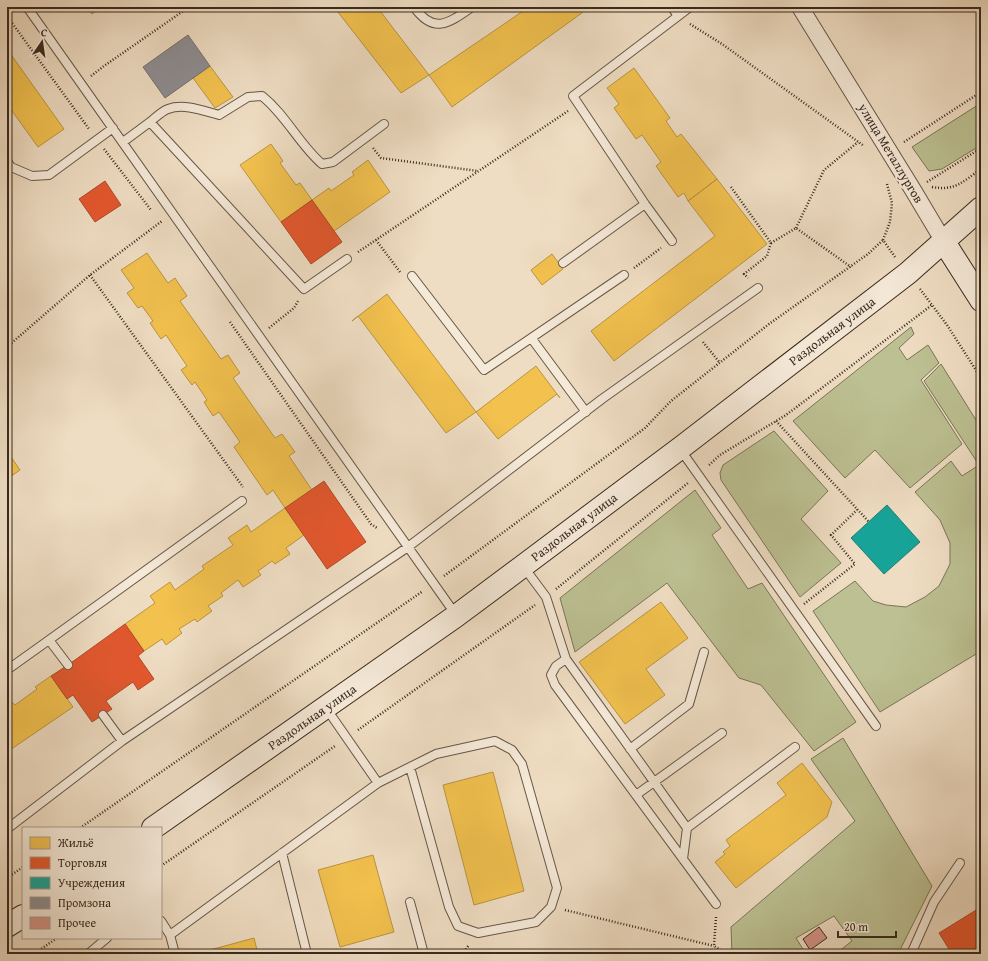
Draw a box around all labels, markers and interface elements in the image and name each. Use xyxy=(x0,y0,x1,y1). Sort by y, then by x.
north arrow xyxy=(22,22,62,62)
text: С xyxy=(39,24,49,41)
street label: улица Металлургов xyxy=(853,99,928,206)
street label: Раздольная улица xyxy=(785,292,880,370)
street label: Раздольная улица xyxy=(527,488,622,566)
street label: Раздольная улица xyxy=(264,679,361,755)
legend xyxy=(22,827,162,939)
text: Жильё xyxy=(57,834,94,851)
text: Торговля xyxy=(58,854,107,871)
text: Учреждения xyxy=(58,874,125,891)
text: Промзона xyxy=(58,894,111,911)
scale bar xyxy=(838,913,896,939)
text: Прочее xyxy=(58,914,96,931)
text: 20 m xyxy=(844,918,868,935)

